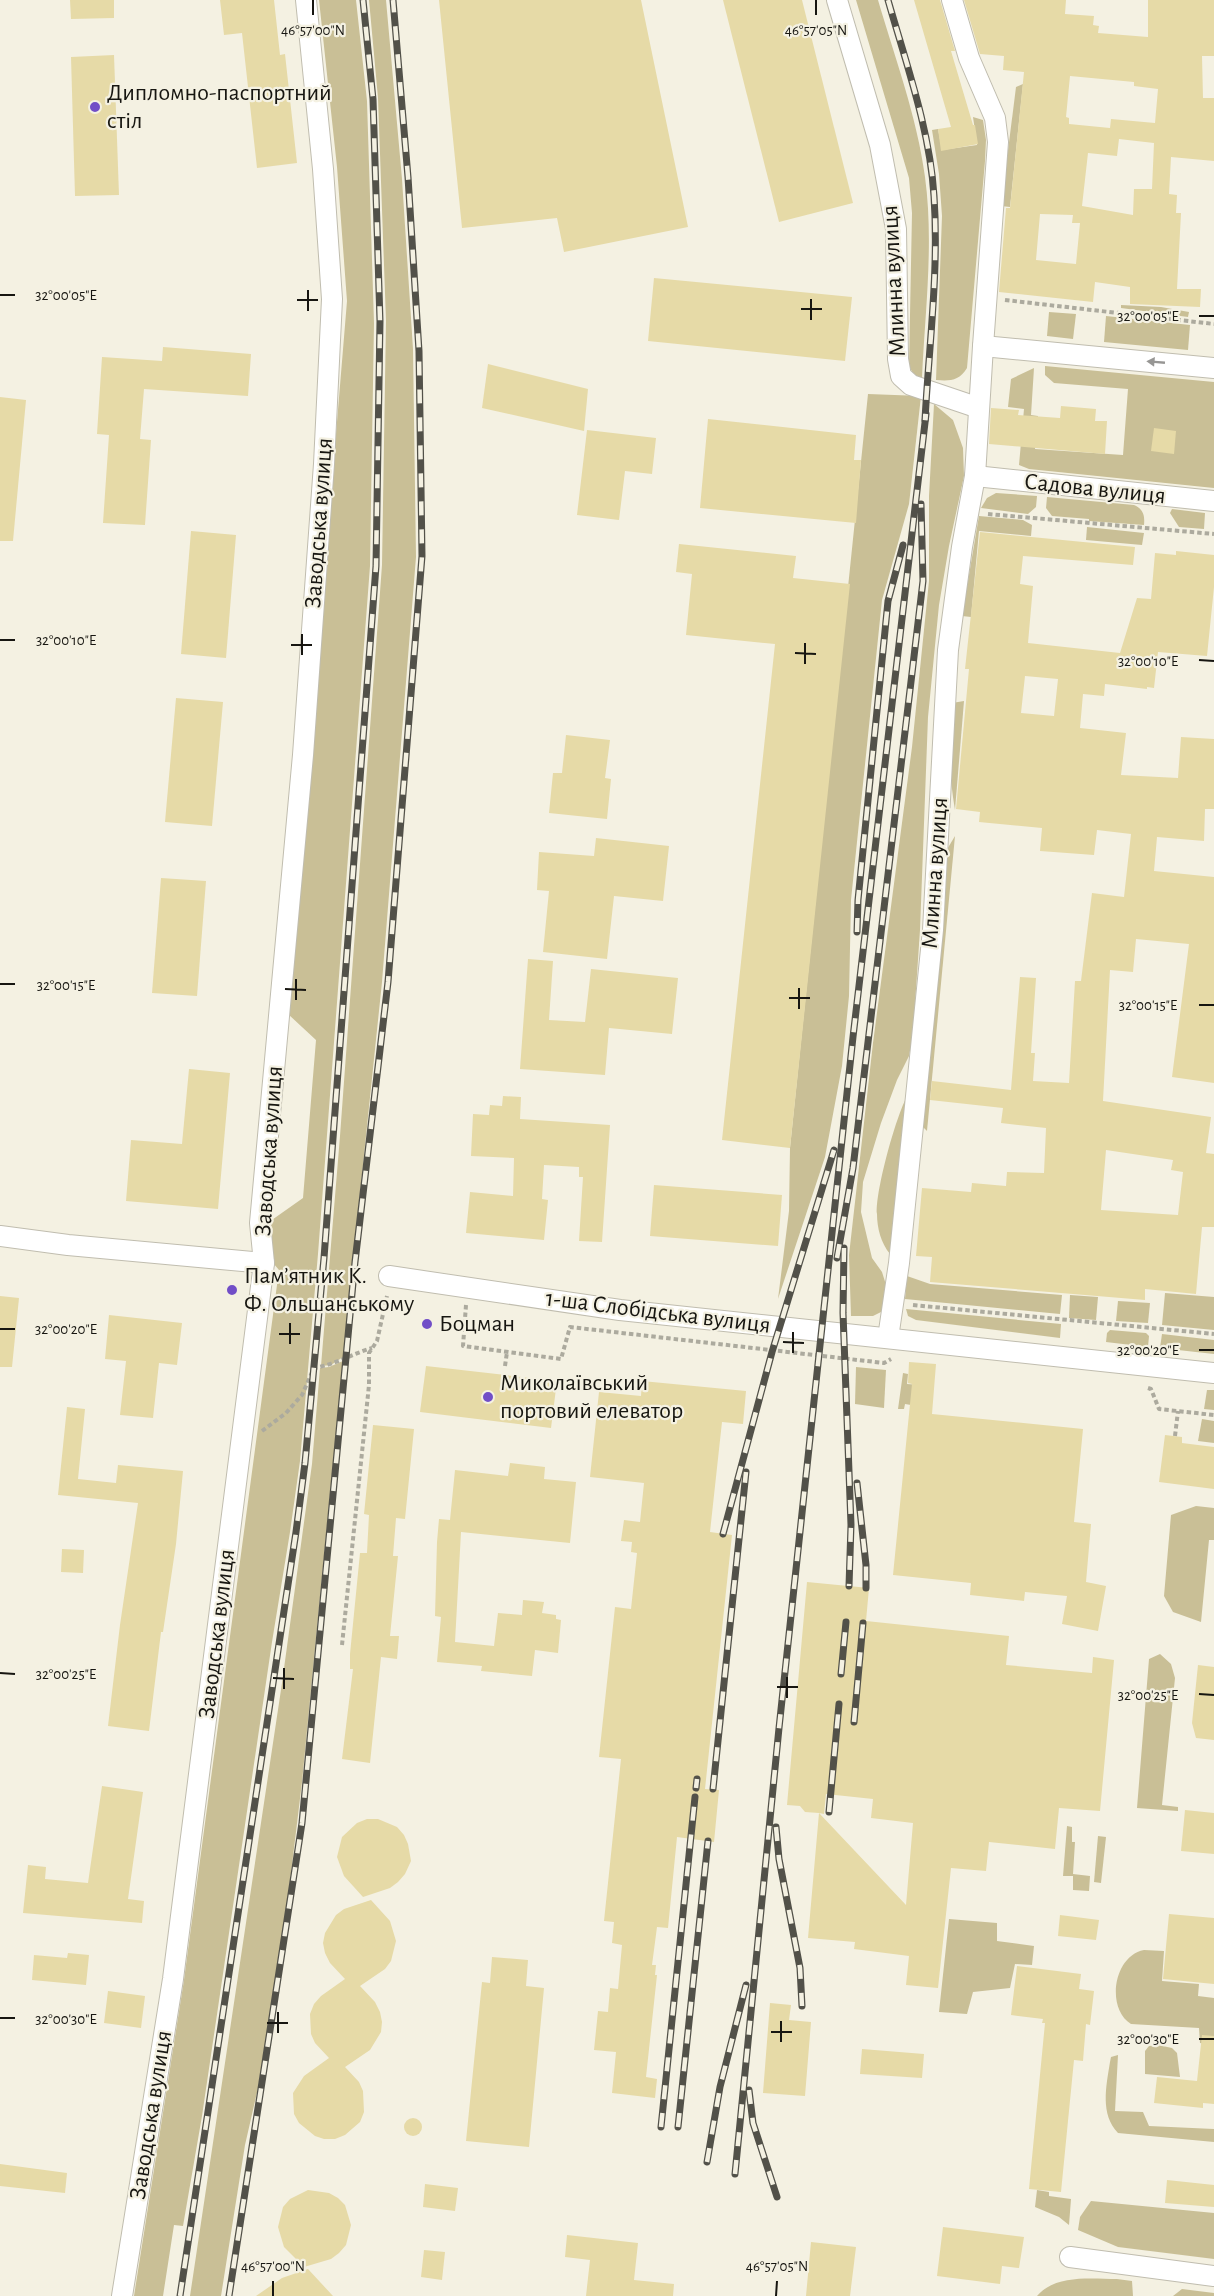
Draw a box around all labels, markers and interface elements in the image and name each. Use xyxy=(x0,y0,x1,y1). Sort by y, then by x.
text: 46°57'00"N xyxy=(281,23,345,38)
text: 46°57'05"N xyxy=(785,23,847,38)
place label: Дипломно-паспортний стіл xyxy=(107,81,332,133)
marker: Дипломно-паспортний стіл xyxy=(88,100,102,114)
street label: Млинна вулиця xyxy=(878,205,910,357)
text: 32°00'05"E xyxy=(35,288,97,303)
text: 32°00'05"E xyxy=(1117,309,1179,324)
one-way arrow xyxy=(1146,357,1165,367)
street label: Заводська вулиця xyxy=(301,437,337,609)
street label: Садова вулиця xyxy=(1023,470,1167,508)
text: 32°00'10"E xyxy=(36,633,96,648)
text: 32°00'10"E xyxy=(1118,654,1178,669)
street label: Млинна вулиця xyxy=(918,796,952,950)
text: 32°00'15"E xyxy=(37,978,95,993)
text: 32°00'15"E xyxy=(1119,998,1177,1013)
street label: Заводська вулиця xyxy=(251,1065,287,1237)
place label: Пам’ятник К. Ф. Ольшанському xyxy=(244,1264,415,1316)
marker: Пам’ятник К. Ф. Ольшанському xyxy=(225,1283,239,1297)
street label: 1-ша Слобідська вулиця xyxy=(544,1286,772,1338)
place label: Боцман xyxy=(439,1312,515,1336)
marker: Боцман xyxy=(420,1317,434,1331)
text: 32°00'20"E xyxy=(35,1322,97,1337)
text: 32°00'20"E xyxy=(1117,1343,1179,1358)
place label: Миколаївський портовий елеватор xyxy=(500,1371,683,1423)
marker: Миколаївський портовий елеватор xyxy=(481,1390,495,1404)
street label: Заводська вулиця xyxy=(195,1548,239,1720)
text: 32°00'25"E xyxy=(36,1667,96,1682)
text: 32°00'25"E xyxy=(1118,1688,1178,1703)
text: 32°00'30"E xyxy=(35,2012,97,2027)
street label: Заводська вулиця xyxy=(126,2029,176,2201)
text: 32°00'30"E xyxy=(1117,2032,1179,2047)
text: 46°57'00"N xyxy=(241,2259,305,2274)
text: 46°57'05"N xyxy=(746,2259,808,2274)

